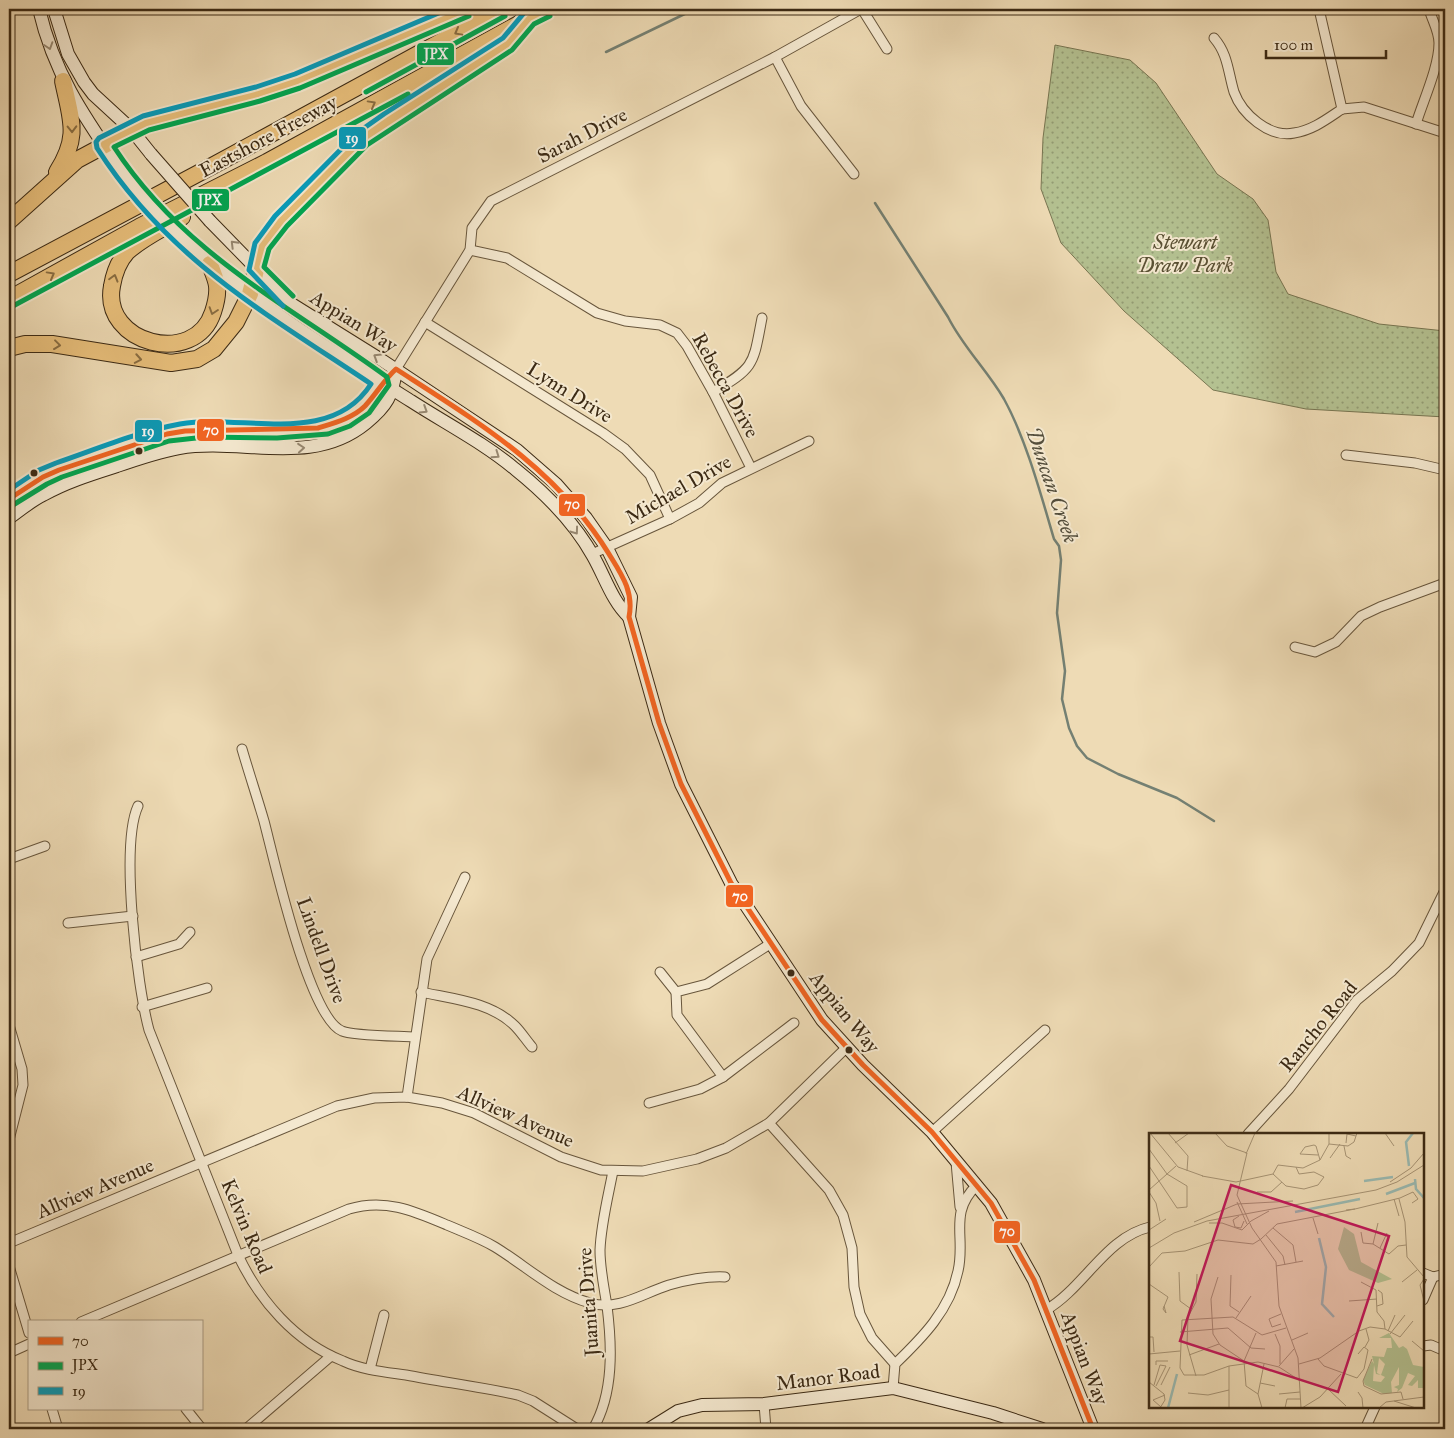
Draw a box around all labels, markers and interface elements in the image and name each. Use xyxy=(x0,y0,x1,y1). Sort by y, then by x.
one-way arrow xyxy=(454,26,463,36)
scale bar xyxy=(1266,28,1386,60)
text: 100 m xyxy=(1274,36,1314,54)
one-way arrow xyxy=(43,41,53,49)
line badge: JPX xyxy=(416,42,455,66)
text: JPX xyxy=(422,46,448,64)
street label: Eastshore Freeway xyxy=(195,89,342,182)
one-way arrow xyxy=(367,100,376,110)
street label: Sarah Drive xyxy=(533,102,631,168)
one-way arrow xyxy=(67,126,77,133)
line badge: 19 xyxy=(338,126,367,150)
text: 19 xyxy=(346,130,358,148)
line badge: JPX xyxy=(191,188,230,212)
text: JPX xyxy=(196,192,222,210)
park label: Stewart Draw Park xyxy=(1137,230,1233,277)
one-way arrow xyxy=(230,241,239,250)
one-way arrow xyxy=(46,271,55,281)
one-way arrow xyxy=(108,273,119,282)
street label: Appian Way xyxy=(305,284,403,358)
one-way arrow xyxy=(209,306,219,315)
street label: Rebecca Drive xyxy=(687,328,765,442)
one-way arrow xyxy=(53,339,61,350)
one-way arrow xyxy=(134,354,143,364)
one-way arrow xyxy=(373,354,382,363)
street label: Lynn Drive xyxy=(523,356,617,428)
one-way arrow xyxy=(418,404,428,413)
line badge: 70 xyxy=(196,418,225,442)
line badge: 19 xyxy=(134,419,163,443)
text: 70 xyxy=(203,422,219,439)
text: 19 xyxy=(142,423,154,441)
water label: Duncan Creek xyxy=(1020,424,1084,547)
one-way arrow xyxy=(297,443,305,454)
unlabelled marker xyxy=(134,446,144,456)
one-way arrow xyxy=(490,449,500,458)
street label: Michael Drive xyxy=(621,449,735,529)
unlabelled marker xyxy=(29,468,39,478)
line badge: 70 xyxy=(558,493,586,517)
text: 70 xyxy=(564,496,580,513)
one-way arrow xyxy=(570,525,578,534)
line badge: 70 xyxy=(725,884,754,908)
text: 70 xyxy=(732,888,748,905)
street label: Lindell Drive xyxy=(292,894,352,1006)
street label: Appian Way xyxy=(804,966,886,1058)
unlabelled marker xyxy=(786,968,796,978)
street label: Rancho Road xyxy=(1274,976,1362,1076)
unlabelled marker xyxy=(844,1045,854,1055)
street label: Allview Avenue xyxy=(453,1079,578,1152)
inset map xyxy=(1149,1133,1424,1408)
street label: Allview Avenue xyxy=(32,1153,157,1224)
street label: Kelvin Road xyxy=(216,1175,278,1277)
line badge: 70 xyxy=(993,1220,1021,1244)
text: 70 xyxy=(999,1223,1015,1240)
street label: Juanita Drive xyxy=(572,1247,605,1359)
street label: Appian Way xyxy=(1056,1307,1114,1409)
legend xyxy=(28,1320,202,1410)
text: 70 xyxy=(72,1332,89,1350)
text: JPX xyxy=(70,1356,99,1375)
street label: Manor Road xyxy=(775,1359,881,1395)
text: 19 xyxy=(72,1382,86,1400)

